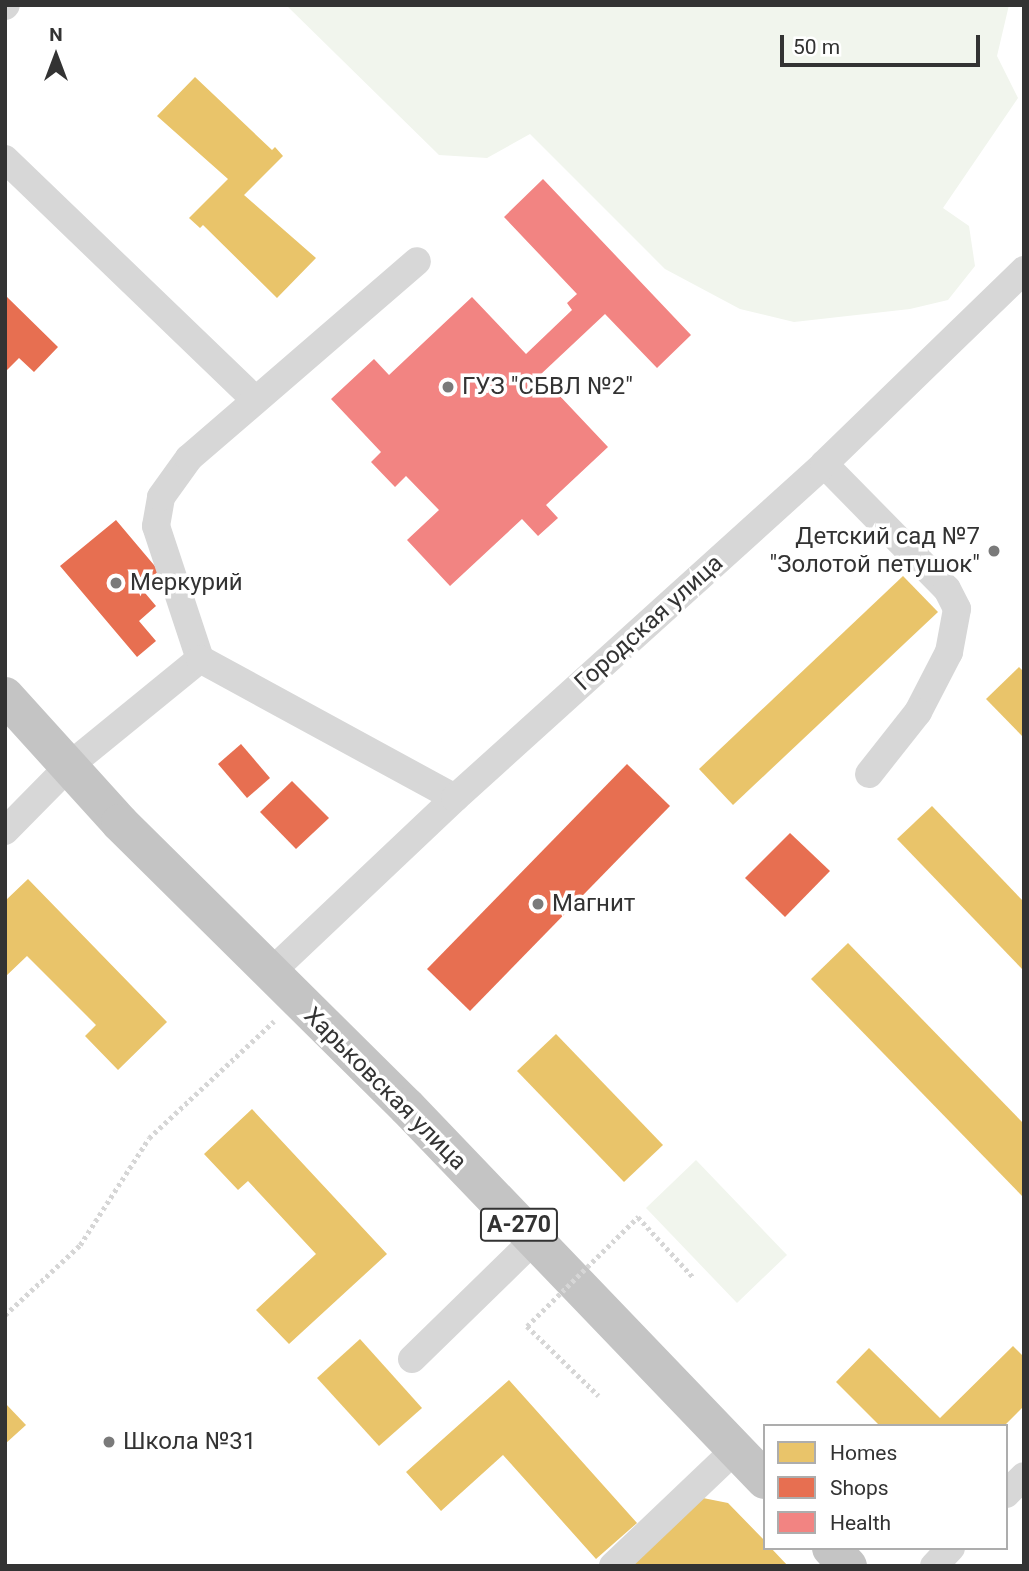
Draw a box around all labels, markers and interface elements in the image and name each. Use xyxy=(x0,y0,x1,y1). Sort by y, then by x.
north arrow xyxy=(21,21,91,91)
scale bar xyxy=(784,21,984,65)
text: N xyxy=(49,23,63,46)
text: 50 m xyxy=(793,35,840,59)
place label: ГУЗ "СБВЛ №2" xyxy=(462,373,633,401)
marker: ГУЗ "СБВЛ №2" xyxy=(440,379,456,395)
place label: Детский сад №7 "Золотой петушок" xyxy=(769,523,980,579)
marker: Детский сад №7 "Золотой петушок" xyxy=(986,543,1002,559)
street label: Городская улица xyxy=(569,549,729,697)
place label: Меркурий xyxy=(130,569,243,597)
marker: Меркурий xyxy=(108,575,124,591)
place label: Магнит xyxy=(552,890,635,918)
marker: Магнит xyxy=(530,896,546,912)
street label: Харьковская улица xyxy=(298,1002,472,1176)
road number: А-270 xyxy=(479,1206,559,1244)
legend xyxy=(763,1424,1008,1550)
place label: Школа №31 xyxy=(123,1428,256,1456)
marker: Школа №31 xyxy=(101,1434,117,1450)
text: Homes xyxy=(830,1441,897,1465)
text: Shops xyxy=(830,1476,889,1500)
text: Health xyxy=(830,1511,891,1535)

